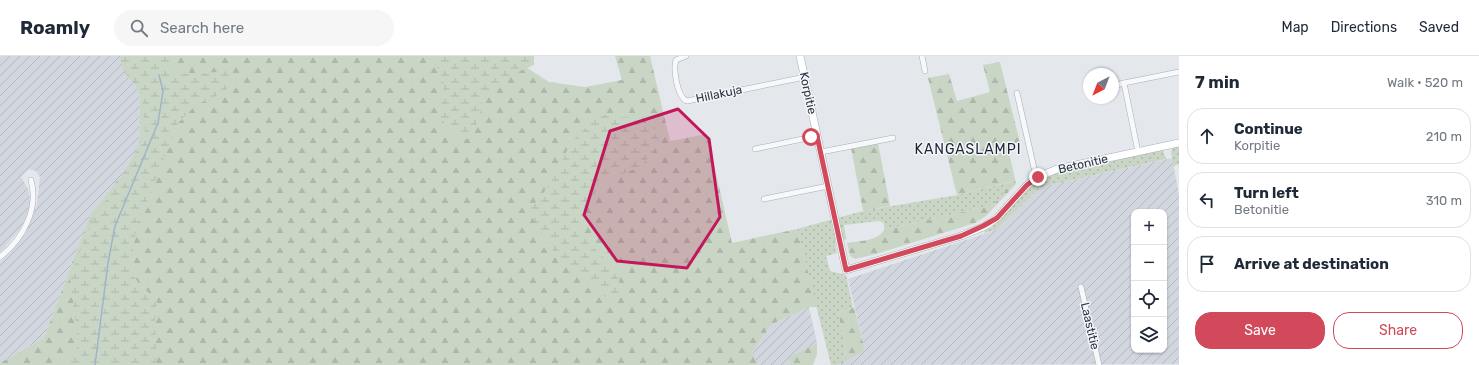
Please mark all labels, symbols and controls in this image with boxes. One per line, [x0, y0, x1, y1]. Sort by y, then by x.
search box [114, 10, 394, 46]
text: Roamly [20, 16, 90, 39]
icon: search [128, 17, 150, 39]
text: Search here [160, 19, 244, 37]
text: Map [1282, 19, 1309, 36]
text: Directions [1331, 19, 1397, 36]
text: Saved [1419, 19, 1459, 36]
north arrow [1083, 68, 1119, 104]
street label: Korpitie [797, 71, 819, 116]
text: 7 min [1195, 72, 1240, 92]
text: Walk · 520 m [1387, 75, 1463, 90]
street label: Hillakuja [695, 82, 743, 106]
text: Continue [1234, 120, 1303, 138]
icon: ahead [1196, 125, 1218, 147]
route start [802, 128, 820, 146]
text: 210 m [1426, 129, 1462, 144]
text: Korpitie [1234, 138, 1280, 153]
district label: KANGASLAMPI [915, 141, 1022, 158]
street label: Betonitie [1057, 151, 1110, 177]
route end [1029, 168, 1047, 186]
text: Turn left [1234, 184, 1299, 202]
icon: left [1196, 189, 1218, 211]
text: 310 m [1426, 193, 1462, 208]
text: Betonitie [1234, 202, 1289, 217]
map controls [1131, 209, 1167, 353]
button: + [1131, 209, 1167, 245]
button: − [1131, 245, 1167, 281]
icon: arrive [1196, 253, 1218, 275]
text: Arrive at destination [1234, 255, 1389, 273]
button: locate [1131, 281, 1167, 317]
street label: Laastitie [1078, 301, 1102, 351]
button: Save [1195, 312, 1325, 349]
button: Share [1333, 312, 1463, 349]
button: layers [1131, 317, 1167, 353]

